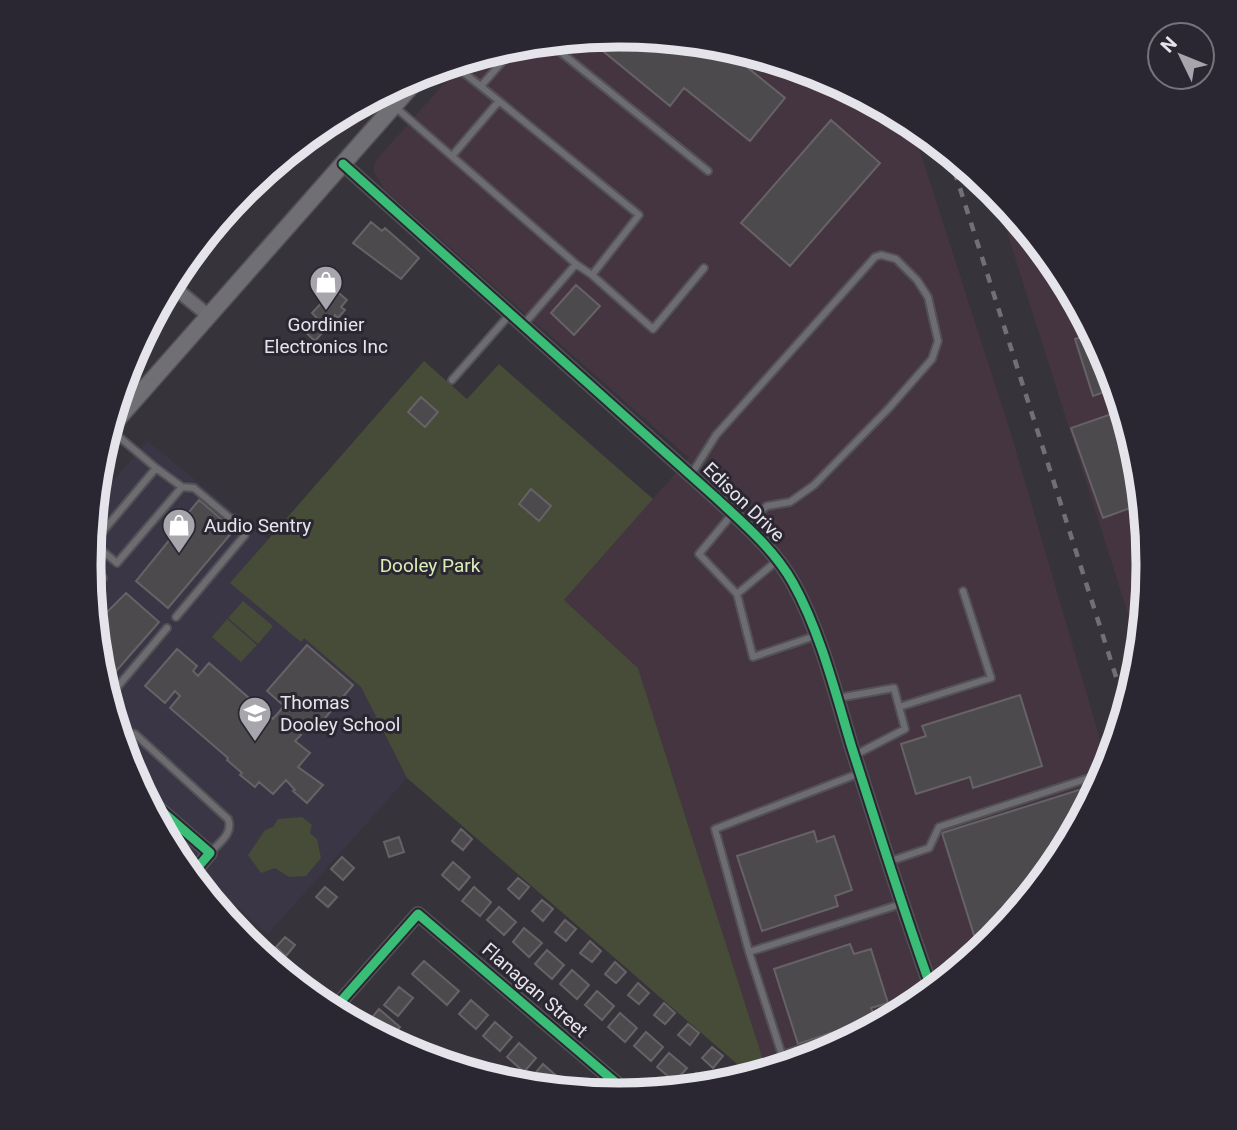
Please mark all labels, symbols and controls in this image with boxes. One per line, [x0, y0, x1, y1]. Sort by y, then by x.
north arrow [1146, 21, 1216, 91]
text: N [1156, 32, 1182, 57]
shop icon: Gordinier Electronics Inc [307, 263, 345, 312]
place label: Gordinier Electronics Inc [264, 313, 388, 358]
street label: Edison Drive [698, 457, 790, 547]
shop icon: Audio Sentry [160, 506, 198, 555]
place label: Audio Sentry [204, 514, 311, 537]
park label: Dooley Park [380, 554, 481, 577]
place label: Thomas Dooley School [280, 691, 400, 736]
school or university icon: Thomas Dooley School [236, 694, 274, 743]
street label: Flanagan Street [477, 938, 593, 1042]

